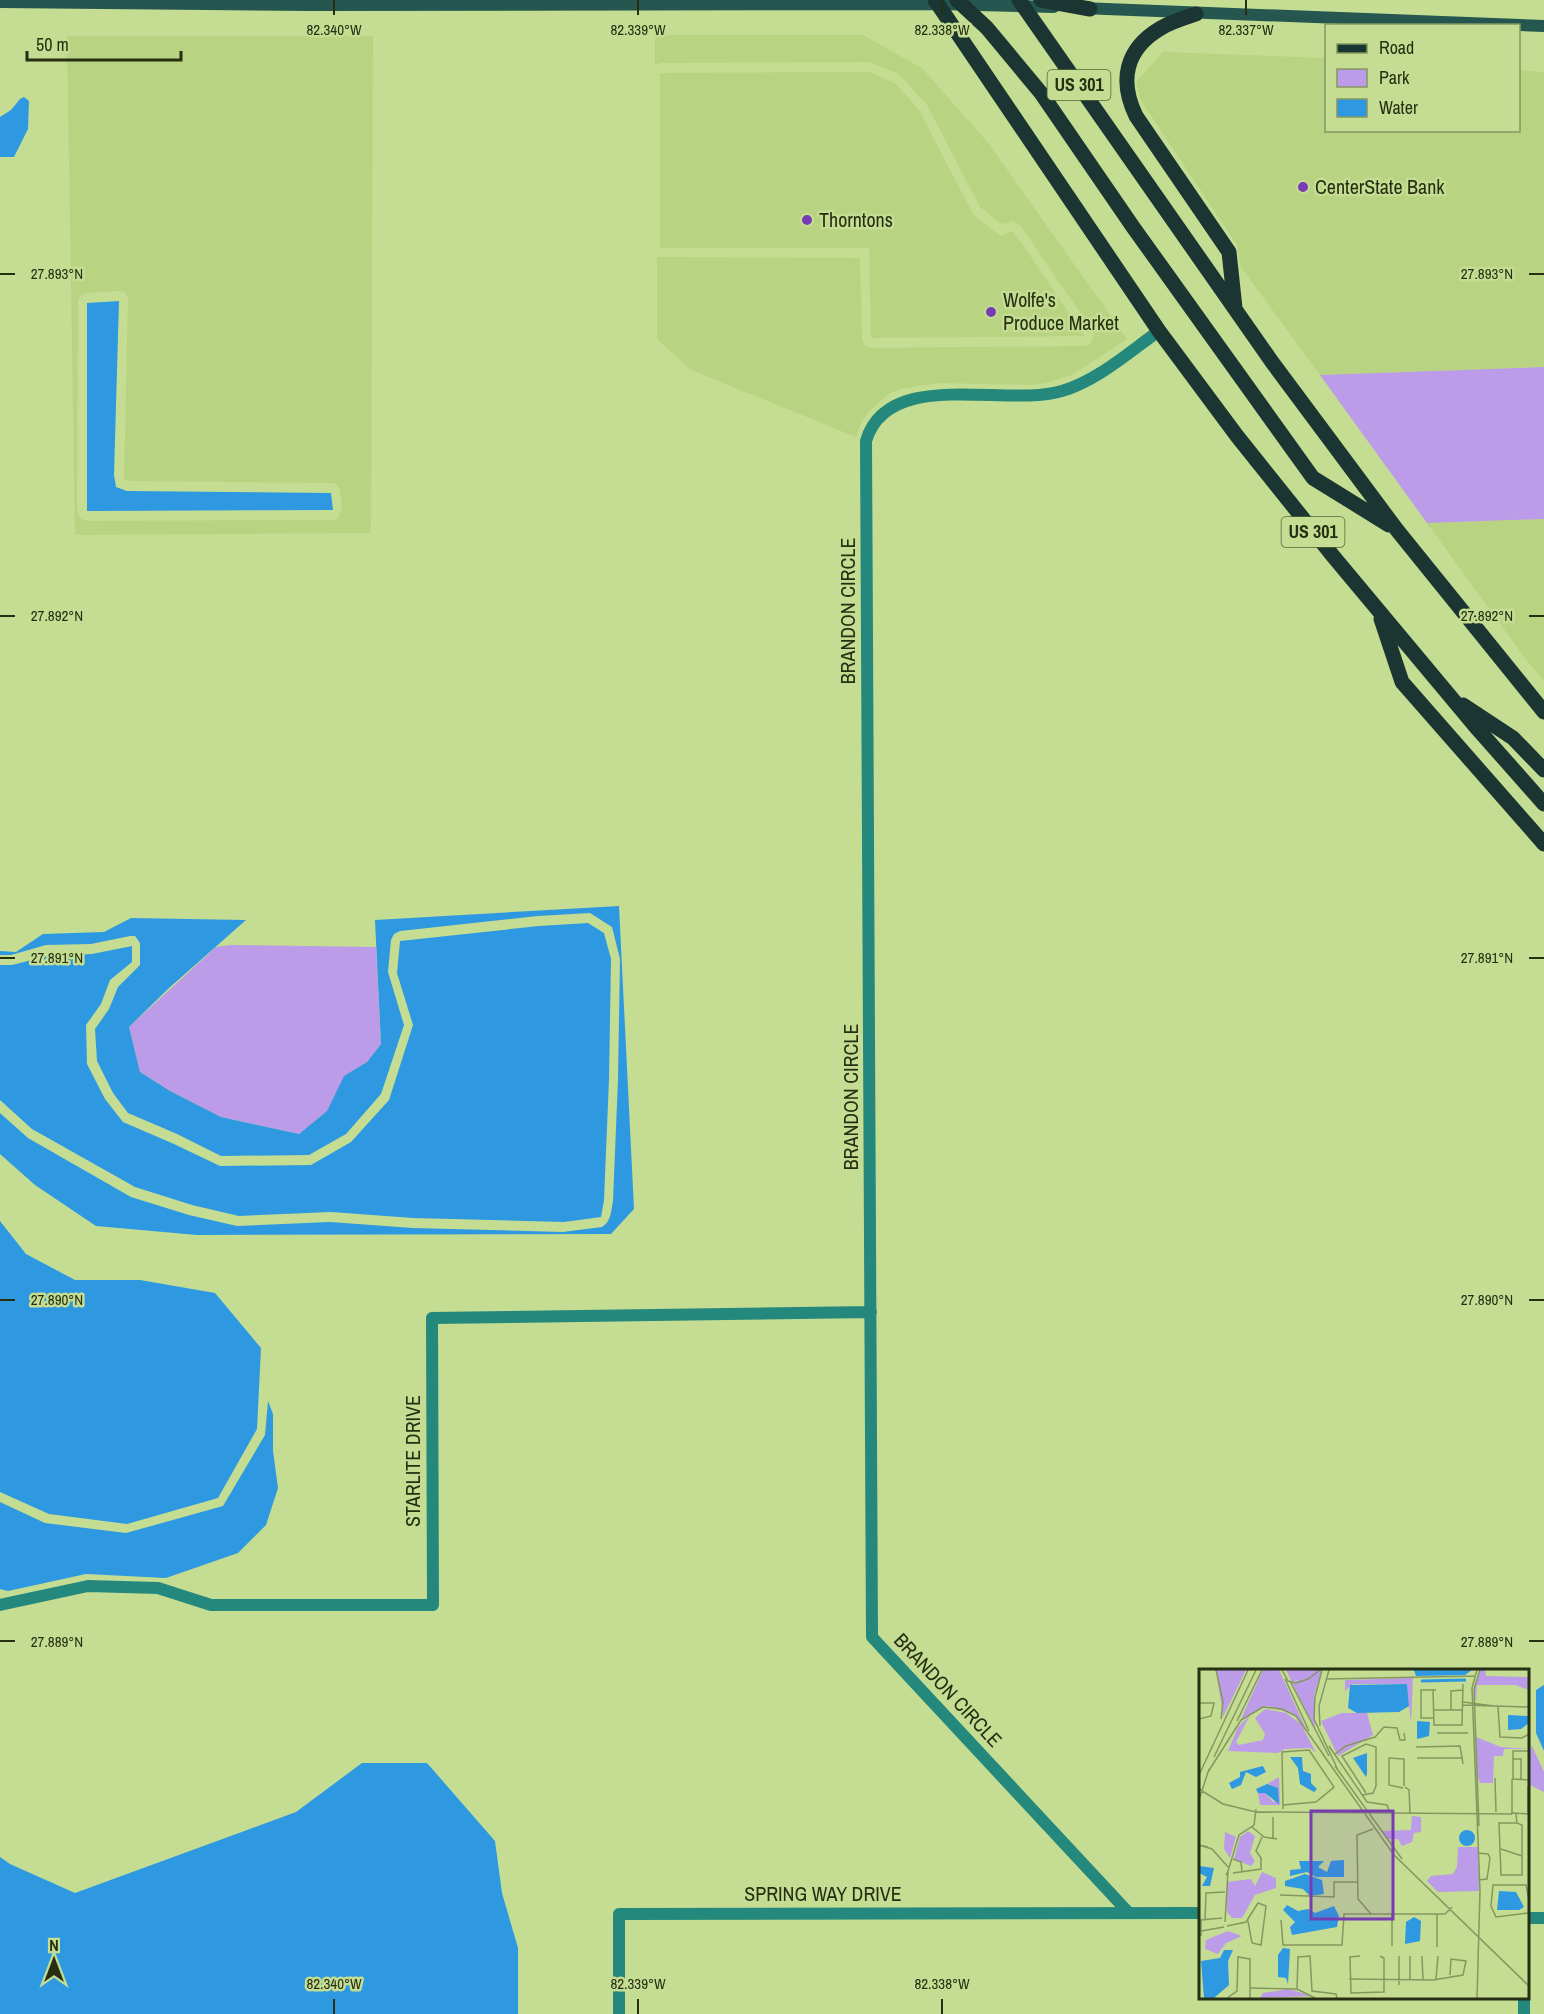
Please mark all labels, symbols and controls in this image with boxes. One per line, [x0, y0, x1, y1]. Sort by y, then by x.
text: 82.340°W [306, 19, 362, 40]
text: 82.339°W [610, 19, 666, 40]
text: 82.338°W [914, 19, 970, 40]
text: 82.337°W [1218, 19, 1274, 40]
scale bar [27, 24, 182, 62]
legend [1325, 24, 1520, 132]
text: 50 m [36, 32, 69, 57]
text: Road [1379, 35, 1414, 60]
text: Park [1379, 65, 1410, 90]
road number: US 301 [1048, 70, 1110, 100]
text: Water [1379, 95, 1418, 120]
place label: CenterState Bank [1315, 173, 1445, 200]
marker: CenterState Bank [1296, 180, 1310, 194]
place label: Thorntons [819, 206, 893, 233]
marker: Thorntons [800, 213, 814, 227]
text: 27.893°N [31, 263, 83, 284]
text: 27.893°N [1461, 263, 1513, 284]
place label: Wolfe's Produce Market [1003, 286, 1119, 336]
marker: Wolfe's Produce Market [984, 305, 998, 319]
road number: US 301 [1282, 517, 1344, 547]
street label: BRANDON CIRCLE [834, 538, 861, 684]
text: 27.892°N [31, 605, 83, 626]
text: 27.892°N [1461, 605, 1513, 626]
text: 27.891°N [31, 947, 83, 968]
text: 27.891°N [1461, 947, 1513, 968]
street label: BRANDON CIRCLE [837, 1024, 864, 1170]
text: 27.890°N [31, 1289, 83, 1310]
text: 27.890°N [1461, 1289, 1513, 1310]
street label: STARLITE DRIVE [399, 1395, 426, 1527]
street label: BRANDON CIRCLE [888, 1627, 1008, 1753]
text: 27.889°N [31, 1631, 83, 1652]
text: 27.889°N [1461, 1631, 1513, 1652]
inset map [1199, 1669, 1529, 1999]
street label: SPRING WAY DRIVE [744, 1880, 902, 1907]
north arrow [24, 1930, 84, 1990]
text: N [49, 1934, 59, 1956]
text: 82.340°W [306, 1973, 362, 1994]
text: 82.339°W [610, 1973, 666, 1994]
text: 82.338°W [914, 1973, 970, 1994]

